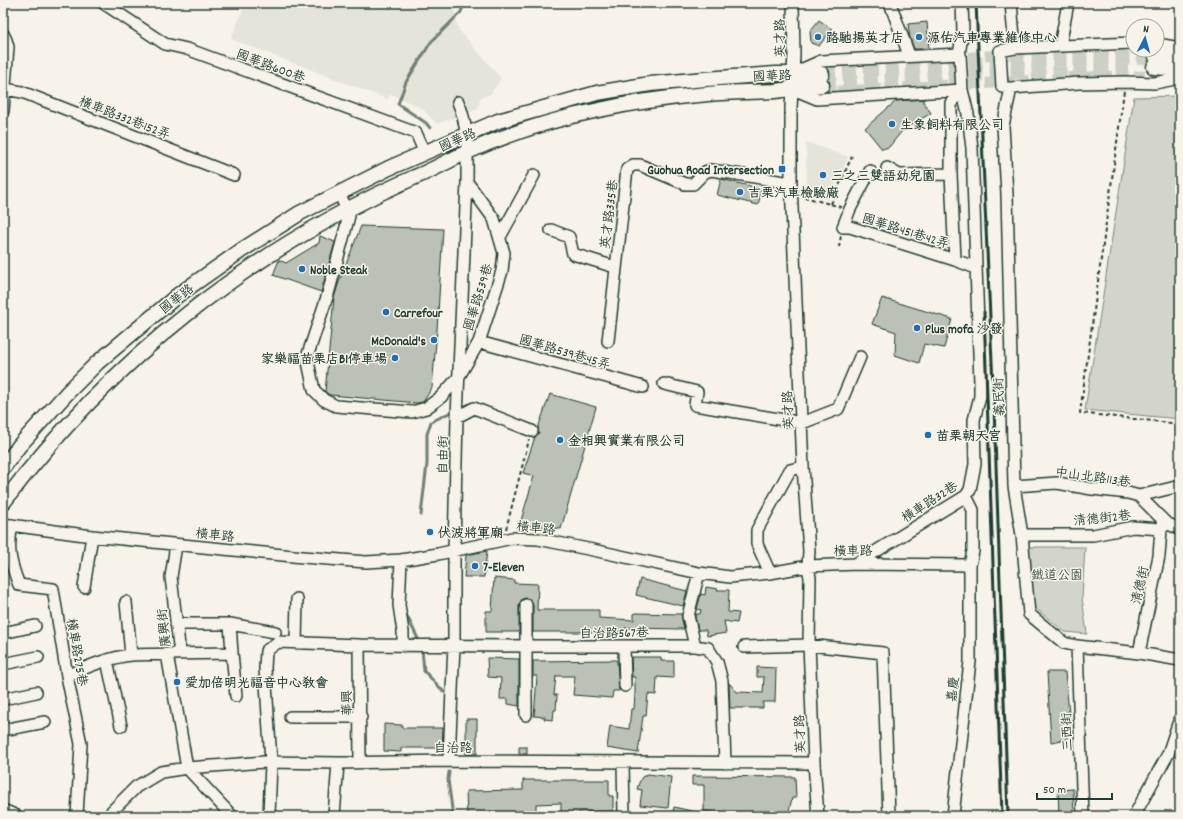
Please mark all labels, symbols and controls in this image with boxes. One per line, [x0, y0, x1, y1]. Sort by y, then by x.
street label: 英才路 [772, 18, 791, 58]
north arrow [1125, 18, 1165, 58]
text: N [1142, 22, 1150, 38]
place label: 路馳揚英才店 [826, 30, 904, 49]
place label: 源佑汽車專業維修中心 [927, 30, 1057, 49]
marker: 路馳揚英才店 [813, 32, 823, 42]
marker: 源佑汽車專業維修中心 [914, 32, 924, 42]
street label: 國華路600巷 [233, 46, 307, 89]
street label: 國華路 [752, 67, 792, 88]
street label: 橫車路332巷152弄 [76, 93, 173, 146]
place label: 生象飼料有限公司 [900, 117, 1004, 136]
marker: 生象飼料有限公司 [887, 119, 897, 129]
street label: 國華路 [436, 125, 480, 158]
place label: Guohua Road Intersection [647, 162, 774, 181]
marker: Guohua Road Intersection [777, 164, 787, 174]
place label: 三之三雙語幼兒園 [831, 168, 935, 187]
marker: 三之三雙語幼兒園 [818, 170, 828, 180]
street label: 英才路335巷 [597, 179, 624, 250]
place label: 吉栗汽車檢驗廠 [748, 185, 839, 204]
marker: 吉栗汽車檢驗廠 [735, 187, 745, 197]
street label: 國華路451巷42弄 [859, 210, 951, 255]
place label: Noble Steak [310, 262, 368, 281]
street label: 國華路539巷 [460, 262, 499, 334]
marker: Noble Steak [297, 264, 307, 274]
street label: 國華路 [156, 280, 199, 319]
place label: Carrefour [394, 305, 444, 324]
marker: Carrefour [381, 307, 391, 317]
place label: Plus mofa 沙發 [925, 321, 1002, 340]
marker: Plus mofa 沙發 [912, 323, 922, 333]
street label: 國華路539巷45弄 [516, 331, 612, 376]
place label: McDonald's [371, 333, 427, 352]
marker: McDonald's [429, 335, 439, 345]
place label: 家樂福苗栗店B1停車場 [261, 351, 387, 370]
marker: 家樂福苗栗店B1停車場 [390, 353, 400, 363]
street label: 義民街 [990, 377, 1011, 417]
street label: 英才路 [779, 390, 800, 430]
place label: 苗栗朝天宮 [936, 428, 1001, 447]
marker: 苗栗朝天宮 [923, 430, 933, 440]
place label: 金相興實業有限公司 [568, 433, 685, 452]
street label: 自由街 [435, 435, 454, 475]
marker: 金相興實業有限公司 [555, 435, 565, 445]
street label: 中山北路113巷 [1053, 464, 1132, 493]
street label: 橫車路32巷 [899, 478, 962, 528]
street label: 清德街2巷 [1073, 507, 1132, 532]
street label: 橫車路 [515, 518, 556, 541]
street label: 橫車路 [194, 525, 235, 548]
place label: 伏波將軍廟 [438, 525, 503, 544]
marker: 伏波將軍廟 [425, 527, 435, 537]
street label: 橫車路 [833, 543, 873, 562]
place label: 7-Eleven [483, 559, 524, 578]
marker: 7-Eleven [470, 561, 480, 571]
street label: 清德街 [1128, 564, 1155, 607]
park label: 鐵道公園 [1031, 567, 1083, 586]
street label: 廣興街 [154, 607, 177, 648]
street label: 橫車路275巷 [60, 617, 91, 688]
street label: 自治路567巷 [579, 624, 649, 645]
place label: 愛加倍明光福音中心教會 [185, 675, 328, 694]
street label: 嘉慶 [944, 675, 965, 703]
marker: 愛加倍明光福音中心教會 [172, 677, 182, 687]
street label: 華興 [339, 690, 358, 716]
street label: 三西街 [1058, 712, 1079, 752]
street label: 英才路 [791, 714, 812, 754]
street label: 自治路 [433, 740, 473, 759]
scale bar [1037, 775, 1112, 801]
text: 50 m [1043, 782, 1066, 799]

